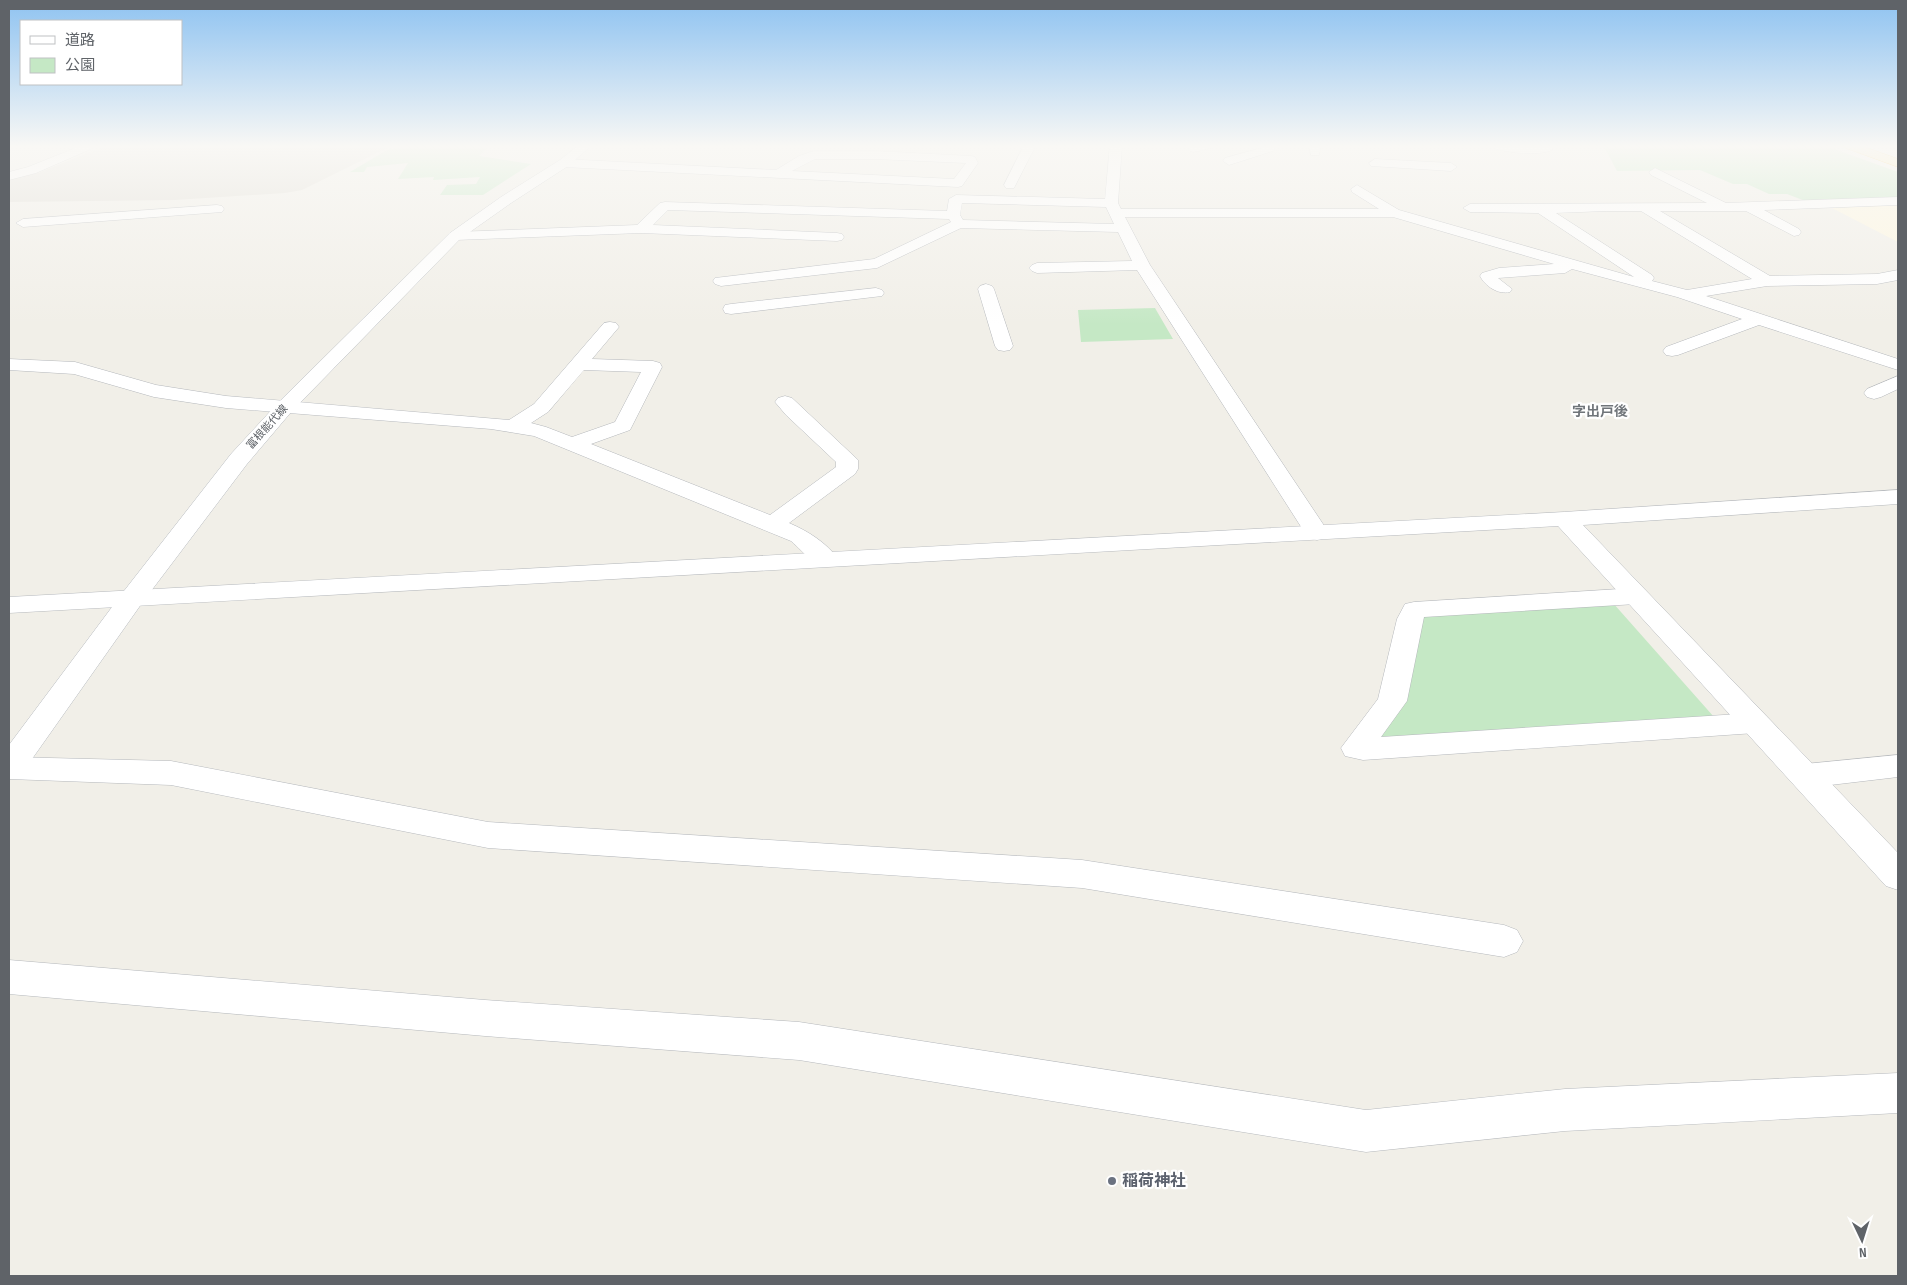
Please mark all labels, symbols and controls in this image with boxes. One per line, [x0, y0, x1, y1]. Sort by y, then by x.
legend [20, 20, 182, 85]
text: 道路 [65, 31, 95, 50]
text: 公園 [65, 56, 95, 75]
street label: 富根能代線 [244, 402, 290, 452]
district label: 字出戸後 [1572, 403, 1628, 420]
place label: 稲荷神社 [1122, 1171, 1186, 1191]
marker: 稲荷神社 [1106, 1175, 1118, 1187]
north arrow [1837, 1215, 1887, 1265]
text: N [1859, 1244, 1867, 1261]

